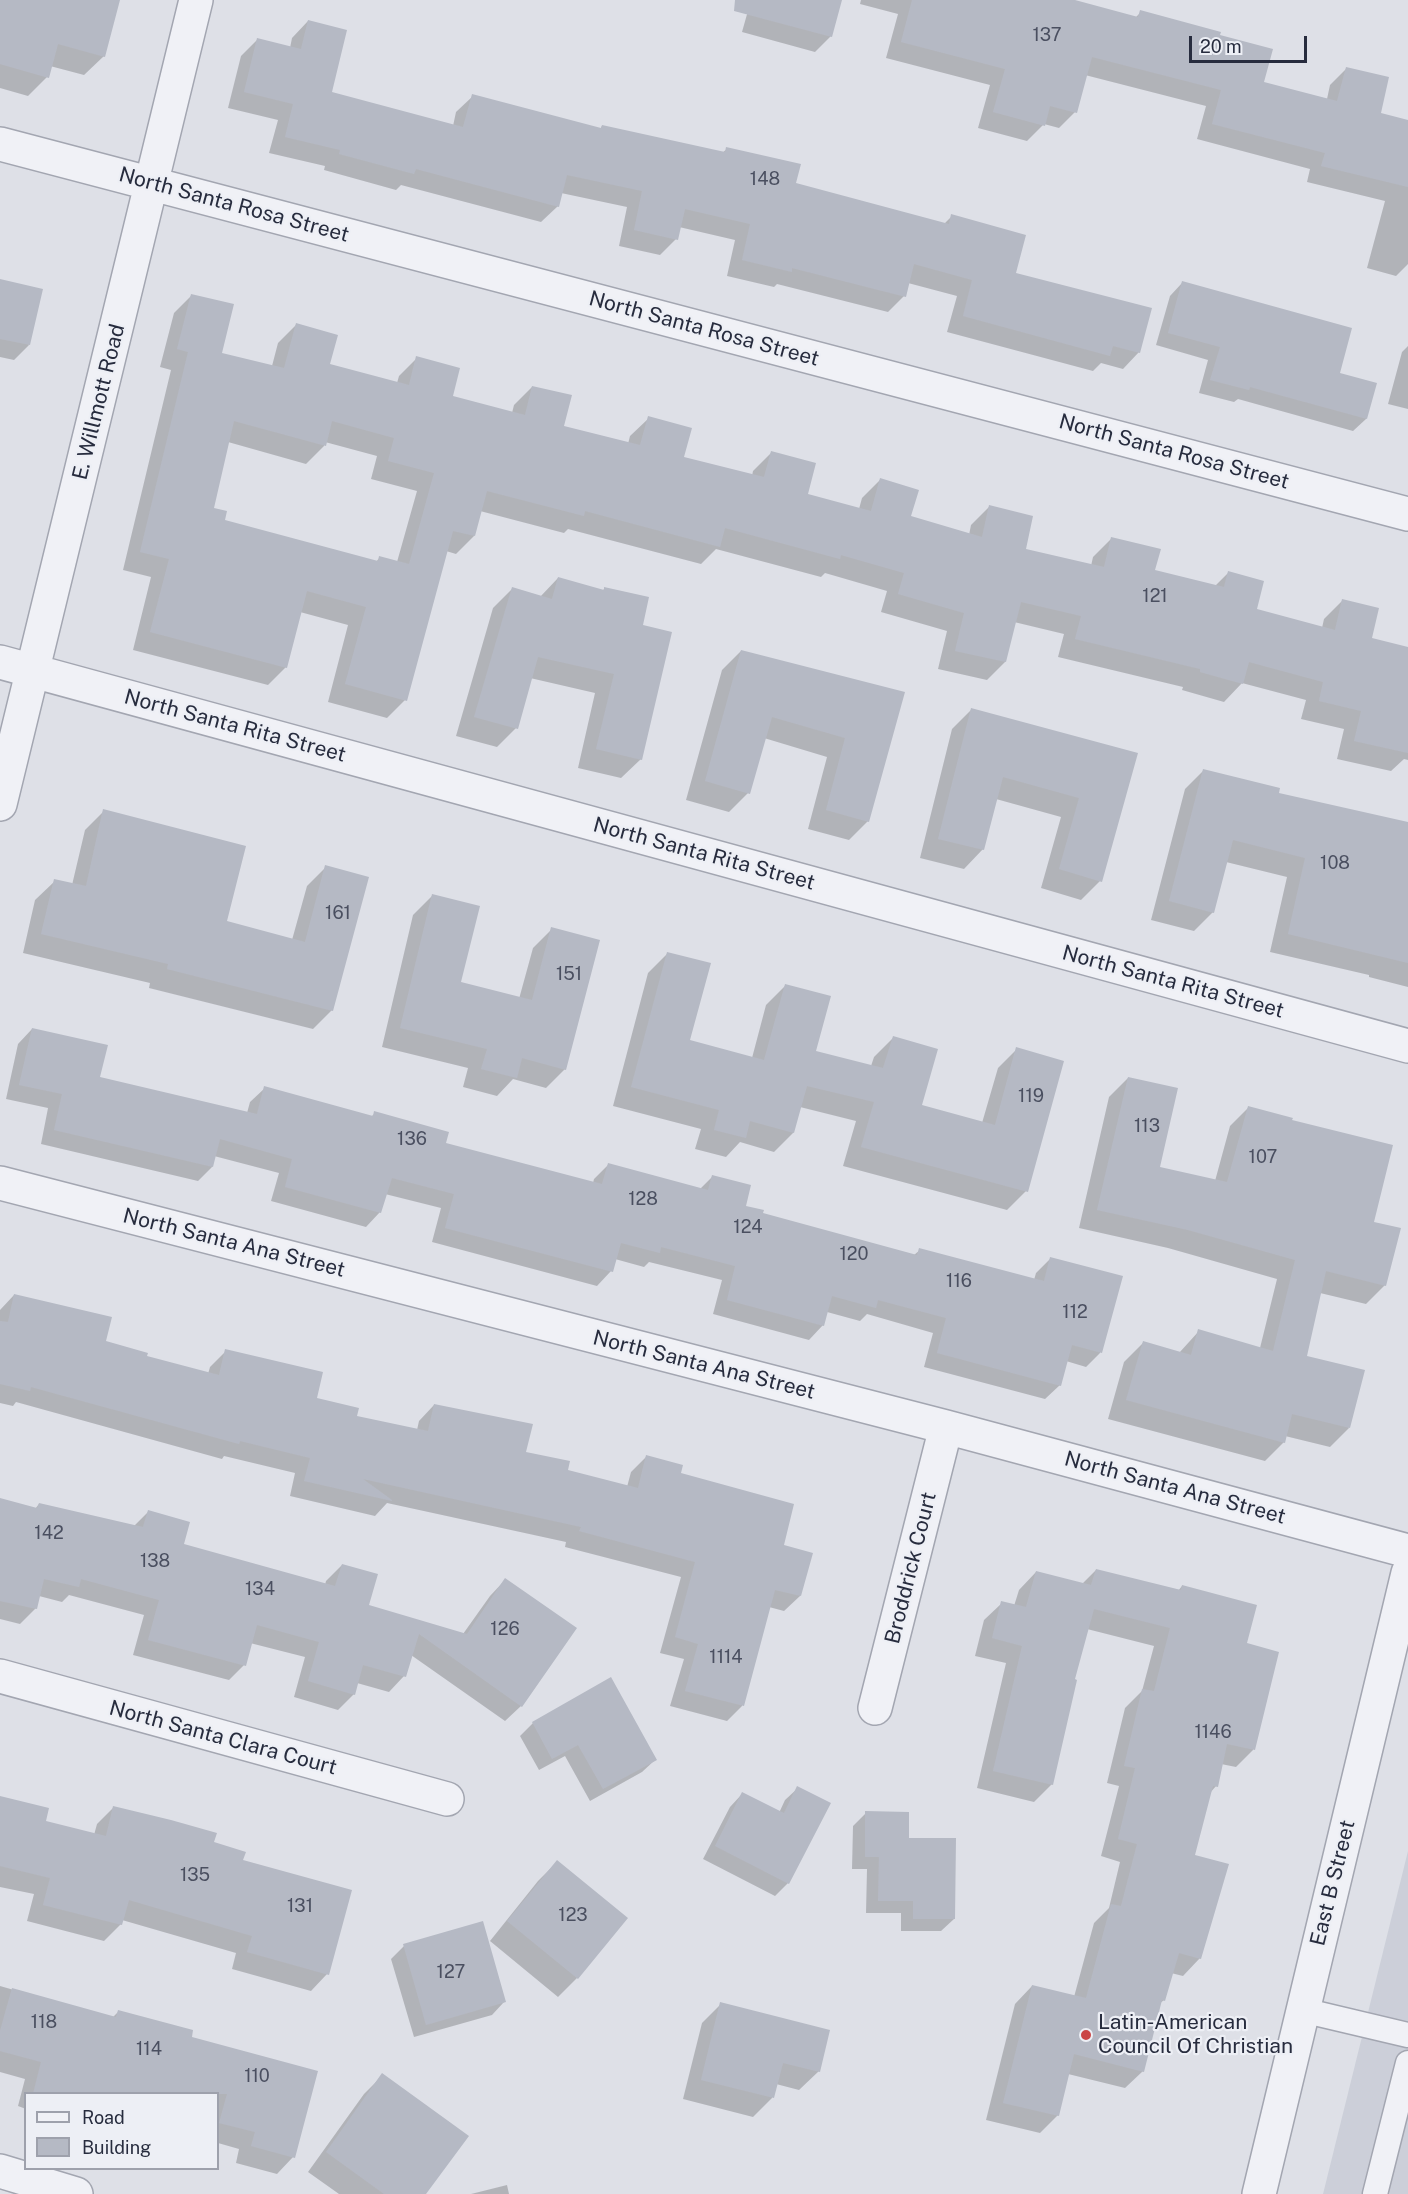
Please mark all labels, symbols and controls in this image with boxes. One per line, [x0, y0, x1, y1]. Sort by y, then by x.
house number: 137 [1032, 24, 1062, 46]
scale bar [1192, 24, 1310, 62]
text: 20 m [1200, 36, 1242, 57]
street label: North Santa Rosa Street [116, 162, 352, 248]
house number: 148 [750, 168, 780, 190]
street label: North Santa Rosa Street [586, 286, 822, 372]
street label: E. Willmott Road [67, 321, 131, 483]
street label: North Santa Rosa Street [1056, 409, 1292, 495]
house number: 121 [1142, 585, 1168, 607]
street label: North Santa Rita Street [121, 684, 349, 768]
street label: North Santa Rita Street [590, 812, 818, 896]
house number: 108 [1320, 852, 1350, 874]
house number: 161 [325, 902, 351, 924]
street label: North Santa Rita Street [1059, 940, 1287, 1024]
house number: 151 [556, 963, 582, 985]
house number: 119 [1018, 1085, 1044, 1107]
house number: 113 [1134, 1115, 1160, 1137]
house number: 136 [397, 1128, 427, 1150]
house number: 107 [1249, 1146, 1277, 1168]
house number: 128 [628, 1188, 658, 1210]
street label: North Santa Ana Street [120, 1203, 348, 1283]
house number: 124 [733, 1216, 763, 1238]
house number: 120 [839, 1243, 869, 1265]
house number: 116 [946, 1270, 972, 1292]
house number: 112 [1062, 1301, 1088, 1323]
street label: North Santa Ana Street [590, 1325, 818, 1405]
street label: North Santa Ana Street [1062, 1446, 1288, 1530]
street label: Broddrick Court [880, 1490, 942, 1646]
house number: 142 [34, 1522, 64, 1544]
house number: 138 [140, 1550, 170, 1572]
house number: 134 [245, 1578, 275, 1600]
house number: 126 [490, 1618, 520, 1640]
house number: 1114 [709, 1646, 743, 1668]
street label: North Santa Clara Court [106, 1695, 340, 1781]
house number: 1146 [1194, 1721, 1232, 1743]
street label: East B Street [1305, 1818, 1361, 1948]
house number: 135 [180, 1864, 210, 1886]
house number: 131 [287, 1895, 313, 1917]
house number: 123 [558, 1904, 588, 1926]
house number: 127 [437, 1961, 465, 1983]
place label: Latin-American Council Of Christian [1098, 2010, 1293, 2060]
house number: 118 [31, 2011, 57, 2033]
marker: Latin-American Council Of Christian [1079, 2028, 1093, 2042]
house number: 114 [136, 2038, 162, 2060]
house number: 110 [244, 2065, 270, 2087]
legend [24, 2092, 219, 2170]
text: Road [82, 2107, 125, 2128]
text: Building [82, 2137, 151, 2158]

